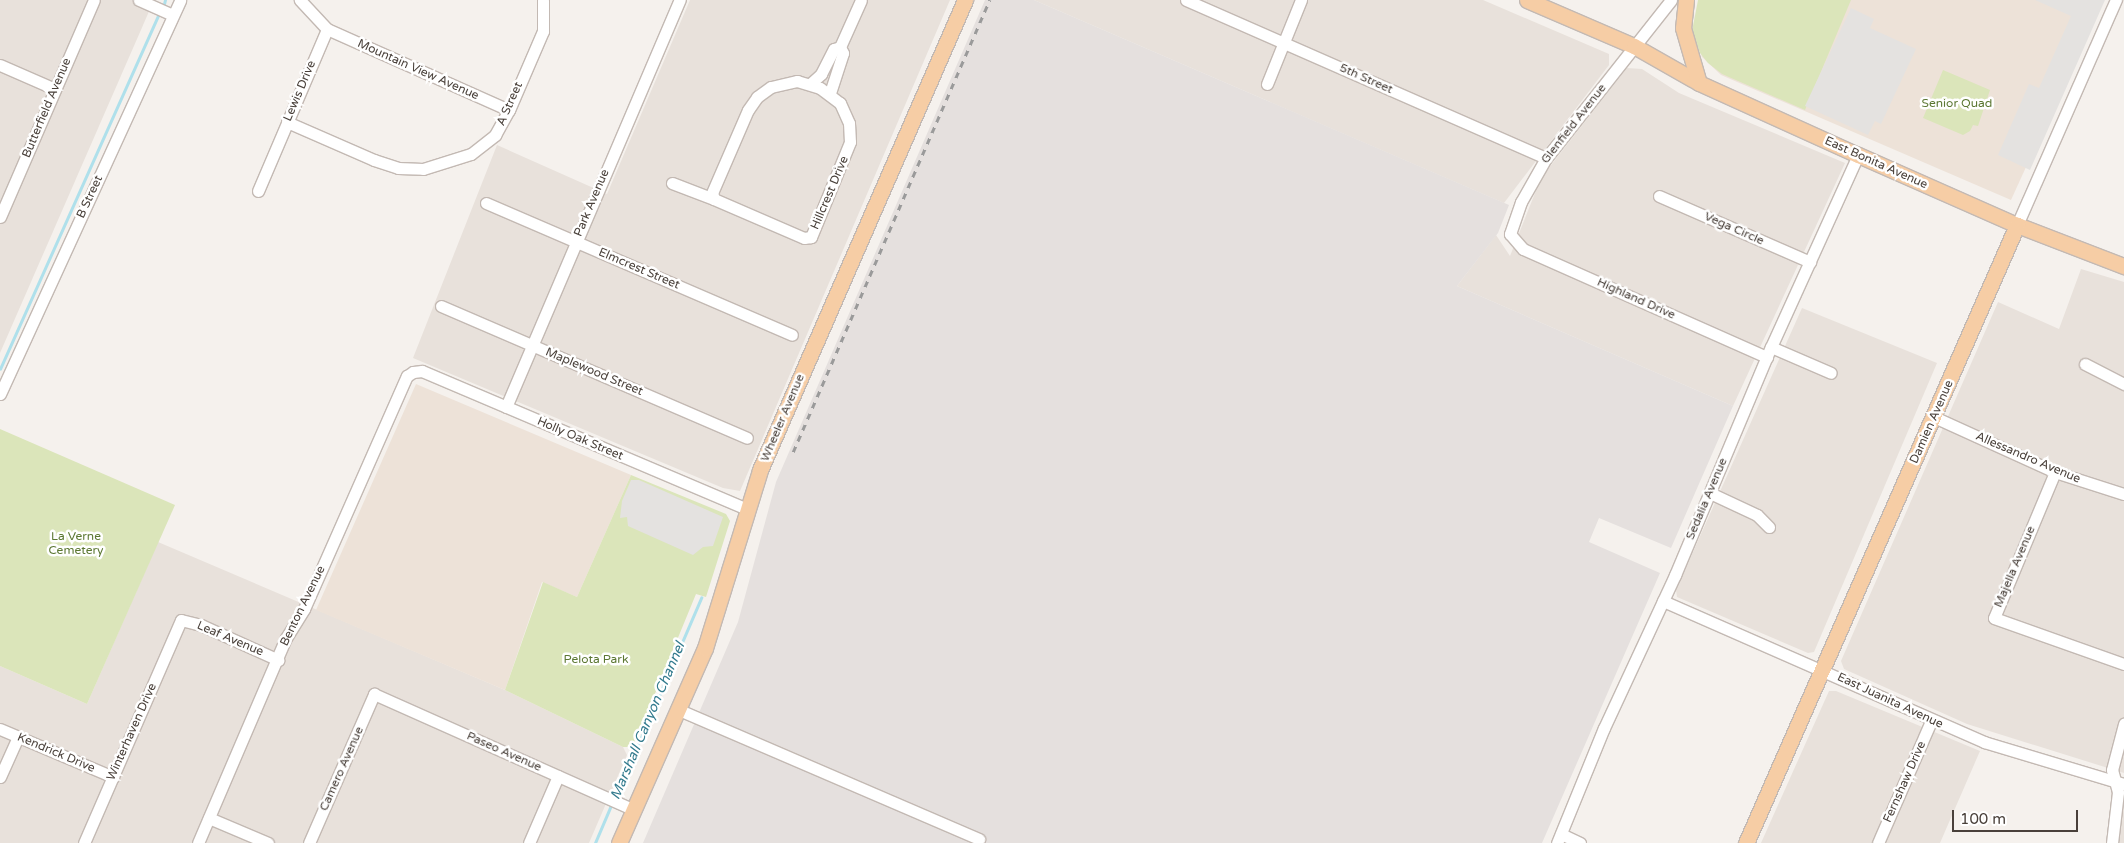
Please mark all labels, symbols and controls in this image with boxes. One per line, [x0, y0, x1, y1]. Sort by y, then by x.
street label: Mountain View Avenue [355, 37, 481, 103]
street label: Butterfield Avenue [19, 56, 75, 160]
street label: Lewis Drive [281, 58, 319, 124]
street label: 5th Street [1337, 61, 1395, 97]
street label: A Street [494, 80, 526, 128]
street label: Glenfield Avenue [1538, 81, 1610, 167]
park label: Senior Quad [1922, 97, 1992, 111]
street label: East Bonita Avenue [1822, 134, 1930, 192]
street label: Hillcrest Drive [808, 154, 852, 232]
street label: Park Avenue [571, 167, 613, 239]
street label: B Street [74, 173, 106, 221]
street label: Vega Circle [1702, 209, 1766, 249]
street label: Elmcrest Street [596, 245, 682, 293]
street label: Highland Drive [1595, 275, 1677, 323]
street label: Maplewood Street [543, 345, 645, 399]
street label: Wheeler Avenue [758, 372, 808, 464]
street label: Damien Avenue [1907, 378, 1957, 466]
street label: Holly Oak Street [535, 414, 625, 464]
street label: Allessandro Avenue [1973, 429, 2083, 487]
street label: Sedalia Avenue [1683, 456, 1731, 542]
street label: Majella Avenue [1991, 524, 2039, 610]
park label: La Verne Cemetery [48, 530, 104, 558]
street label: Benton Avenue [277, 564, 329, 648]
street label: Leaf Avenue [195, 619, 265, 659]
water label: Marshall Canyon Channel [607, 640, 689, 802]
park label: Pelota Park [563, 653, 629, 667]
street label: East Juanita Avenue [1835, 670, 1945, 732]
street label: Winterhaven Drive [104, 681, 160, 783]
street label: Camero Avenue [317, 725, 367, 813]
street label: Paseo Avenue [464, 729, 544, 775]
street label: Kendrick Drive [15, 730, 97, 776]
street label: Fernshaw Drive [1881, 739, 1929, 825]
scale bar [1954, 800, 2080, 832]
text: 100 m [1960, 810, 2006, 828]

